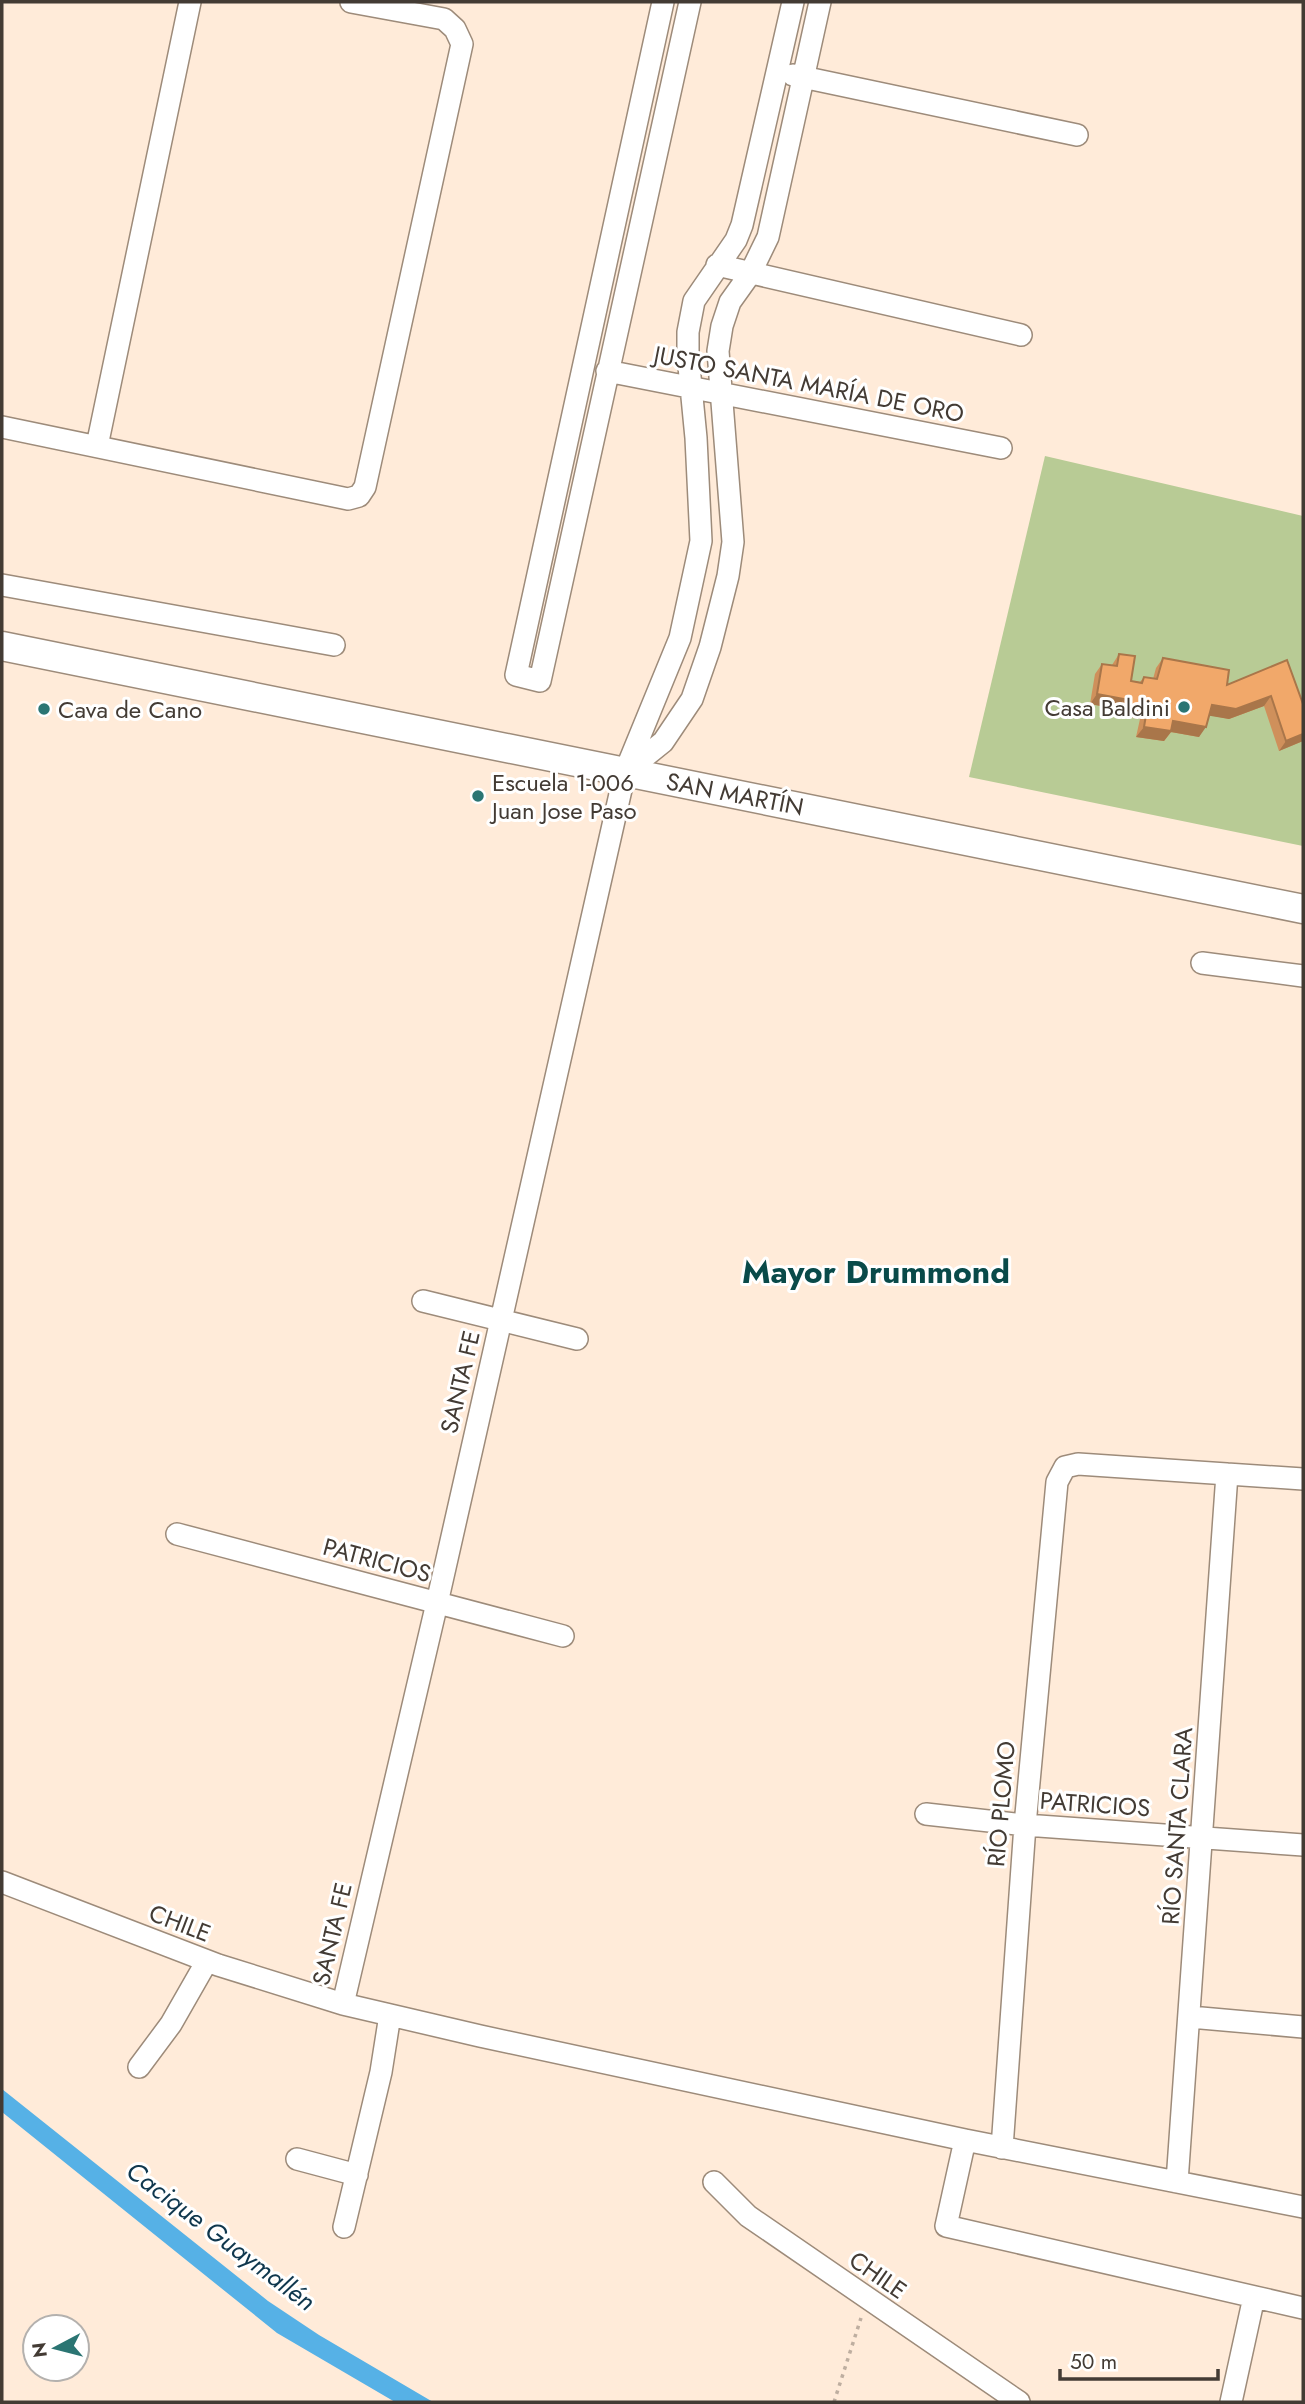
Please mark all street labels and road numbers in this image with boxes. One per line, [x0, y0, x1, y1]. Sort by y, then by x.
street label: JUSTO SANTA MARÍA DE ORO [648, 336, 967, 431]
street label: SAN MARTÍN [663, 764, 807, 824]
street label: SANTA FE [431, 1327, 489, 1437]
street label: PATRICIOS [319, 1529, 435, 1591]
street label: RÍO SANTA CLARA [1153, 1726, 1201, 1926]
street label: RÍO PLOMO [978, 1740, 1024, 1868]
street label: PATRICIOS [1039, 1783, 1151, 1825]
street label: SANTA FE [303, 1879, 361, 1989]
street label: CHILE [144, 1895, 216, 1951]
street label: CHILE [842, 2242, 914, 2308]

